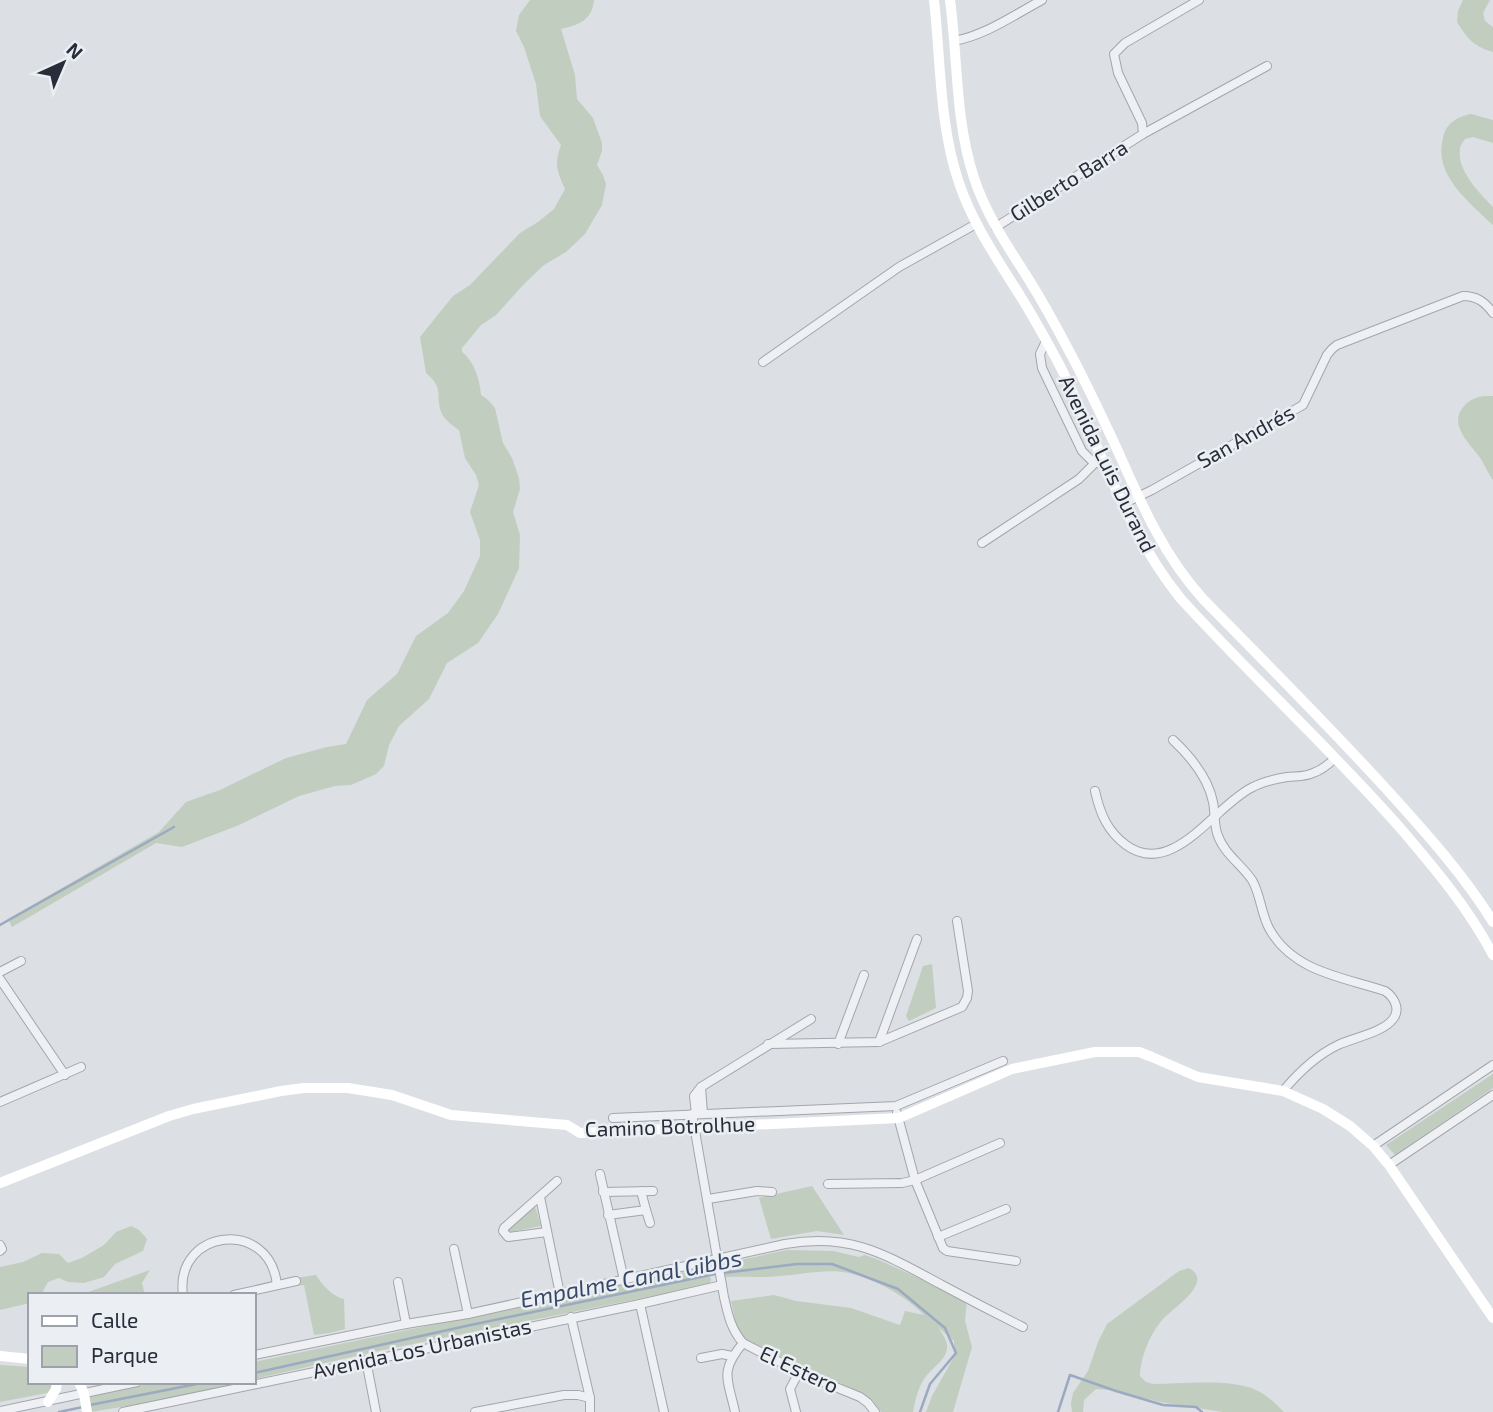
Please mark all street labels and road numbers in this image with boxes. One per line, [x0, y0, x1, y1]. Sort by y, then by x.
street label: Gilberto Barra [1005, 134, 1132, 226]
street label: Avenida Luis Durand [1055, 371, 1162, 556]
street label: San Andrés [1192, 399, 1298, 473]
street label: Camino Botrolhue [584, 1110, 756, 1141]
street label: Avenida Los Urbanistas [310, 1312, 533, 1383]
street label: El Estero [756, 1340, 843, 1398]

